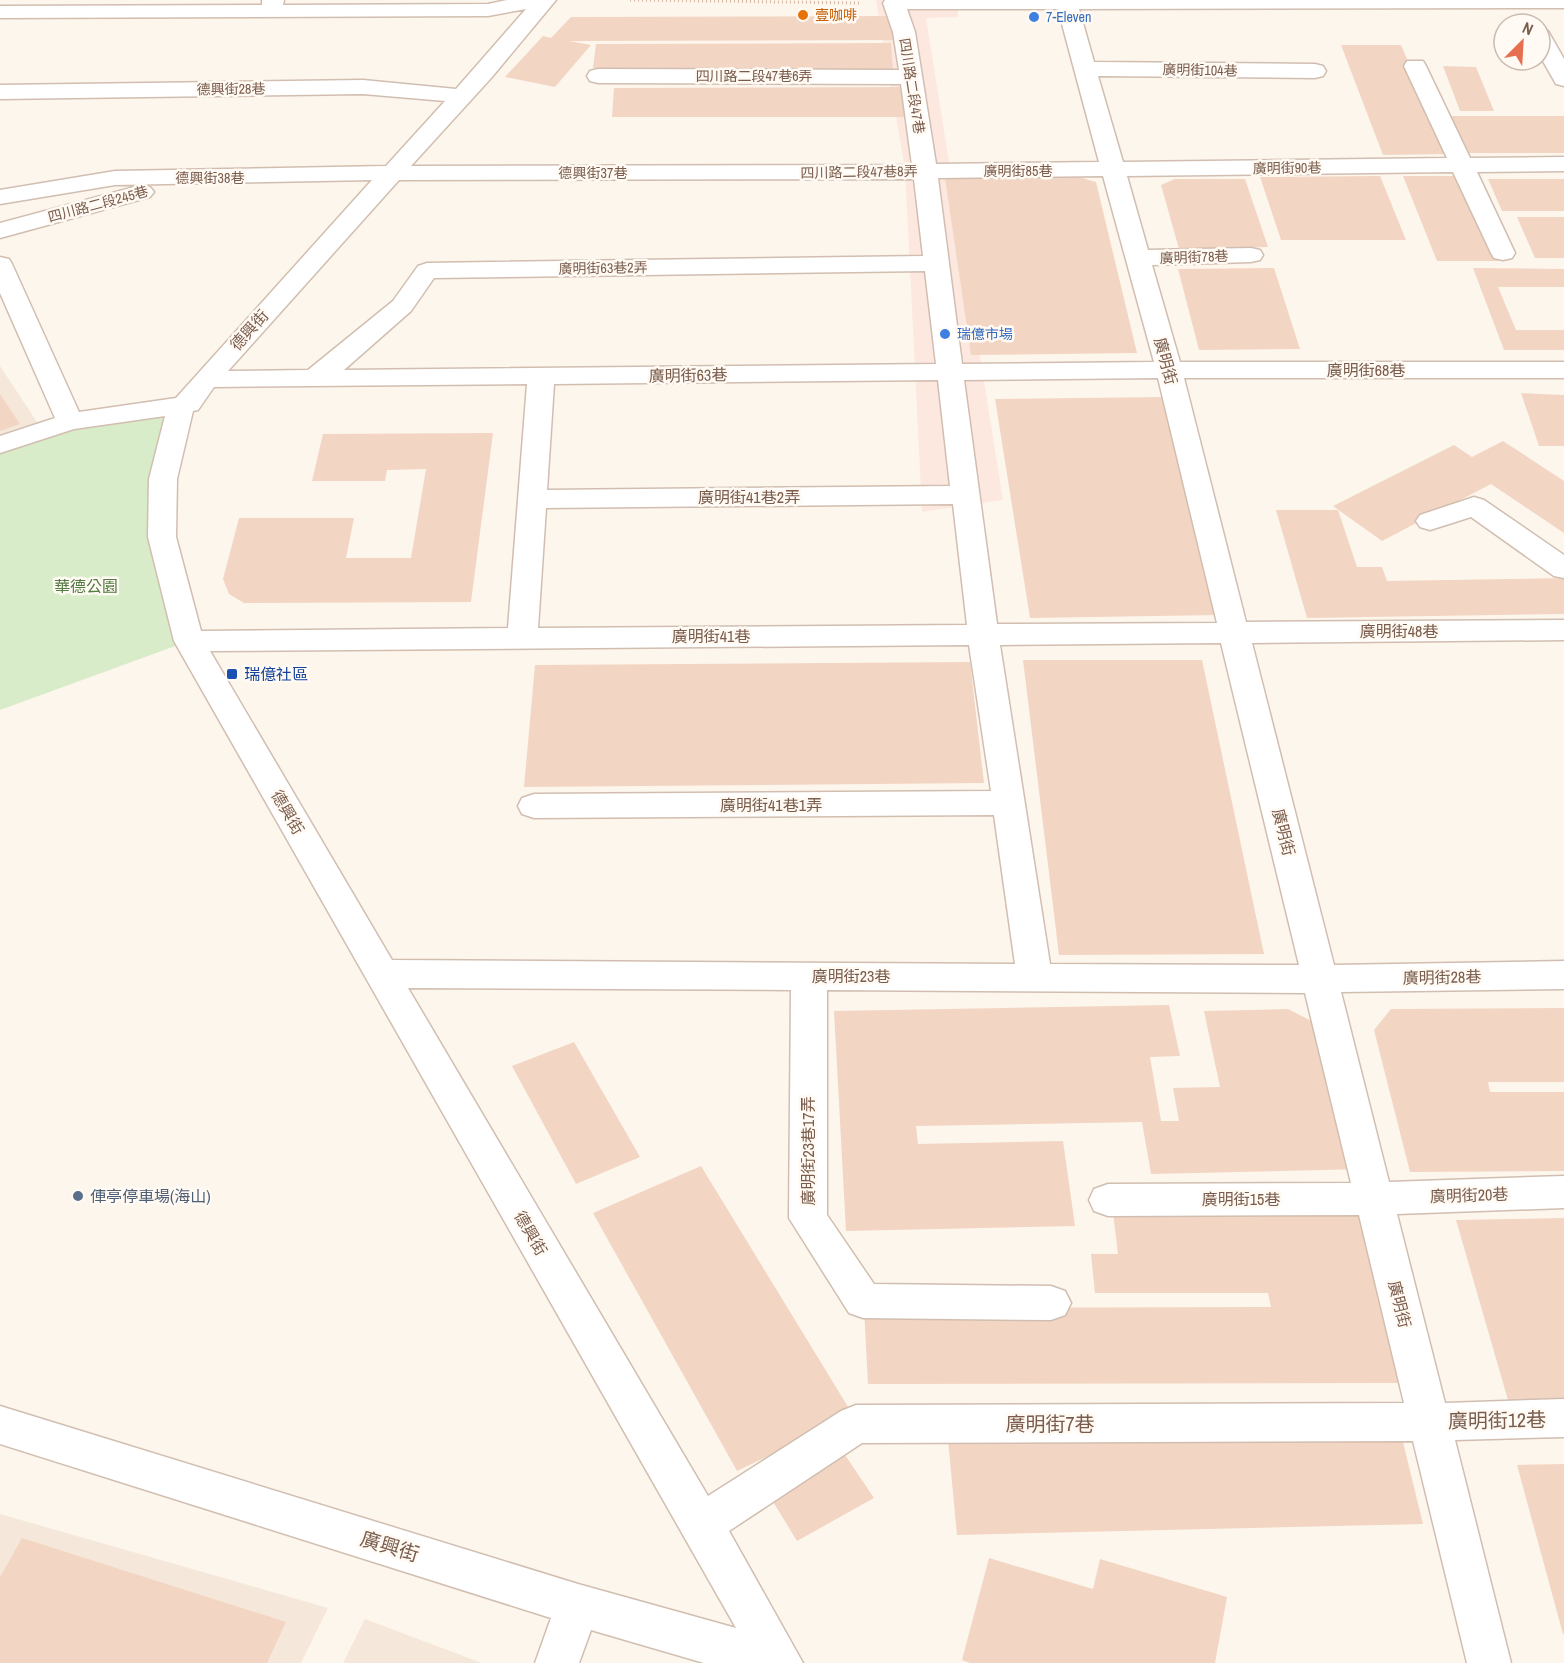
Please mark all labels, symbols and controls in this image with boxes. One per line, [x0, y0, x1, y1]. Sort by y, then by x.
place label: 壹咖啡 [815, 6, 857, 24]
marker: 壹咖啡 [796, 8, 810, 22]
place label: 7-Eleven [1046, 8, 1091, 26]
marker: 7-Eleven [1027, 10, 1041, 24]
north arrow [1492, 12, 1552, 72]
text: N [1519, 16, 1537, 40]
street label: 四川路二段47巷 [896, 37, 928, 135]
street label: 廣明街104巷 [1162, 60, 1238, 80]
street label: 四川路二段47巷6弄 [695, 67, 813, 85]
street label: 德興街28巷 [196, 79, 266, 99]
street label: 廣明街90巷 [1252, 158, 1322, 178]
street label: 四川路二段47巷8弄 [800, 162, 918, 182]
street label: 廣明街85巷 [984, 162, 1052, 180]
street label: 德興街37巷 [559, 164, 627, 182]
street label: 德興街38巷 [176, 169, 244, 187]
street label: 四川路二段245巷 [46, 182, 150, 226]
street label: 廣明街78巷 [1159, 247, 1229, 267]
street label: 廣明街63巷2弄 [558, 258, 648, 278]
street label: 德興街 [225, 305, 273, 355]
place label: 瑞億市場 [957, 325, 1013, 343]
marker: 瑞億市場 [938, 327, 952, 341]
street label: 廣明街 [1149, 335, 1183, 387]
street label: 廣明街68巷 [1327, 359, 1405, 381]
street label: 廣明街63巷 [649, 363, 727, 387]
street label: 廣明街41巷2弄 [698, 486, 800, 508]
park label: 華德公園 [54, 575, 118, 597]
street label: 廣明街48巷 [1360, 620, 1438, 642]
street label: 廣明街41巷 [672, 625, 750, 647]
place label: 瑞億社區 [244, 663, 308, 685]
marker: 瑞億社區 [225, 667, 239, 681]
street label: 德興街 [266, 786, 310, 838]
street label: 廣明街41巷1弄 [720, 794, 822, 816]
street label: 廣明街 [1268, 806, 1300, 858]
street label: 廣明街23巷 [812, 965, 890, 987]
street label: 廣明街28巷 [1403, 965, 1481, 989]
street label: 廣明街23巷17弄 [797, 1096, 819, 1206]
street label: 廣明街20巷 [1429, 1183, 1509, 1207]
place label: 俥亭停車場(海山) [90, 1185, 211, 1207]
street label: 廣明街15巷 [1202, 1188, 1280, 1210]
marker: 俥亭停車場(海山) [71, 1189, 85, 1203]
street label: 德興街 [509, 1207, 553, 1259]
street label: 廣明街 [1384, 1278, 1416, 1330]
street label: 廣明街12巷 [1448, 1406, 1546, 1434]
street label: 廣明街7巷 [1005, 1410, 1095, 1437]
street label: 廣興街 [357, 1524, 423, 1568]

